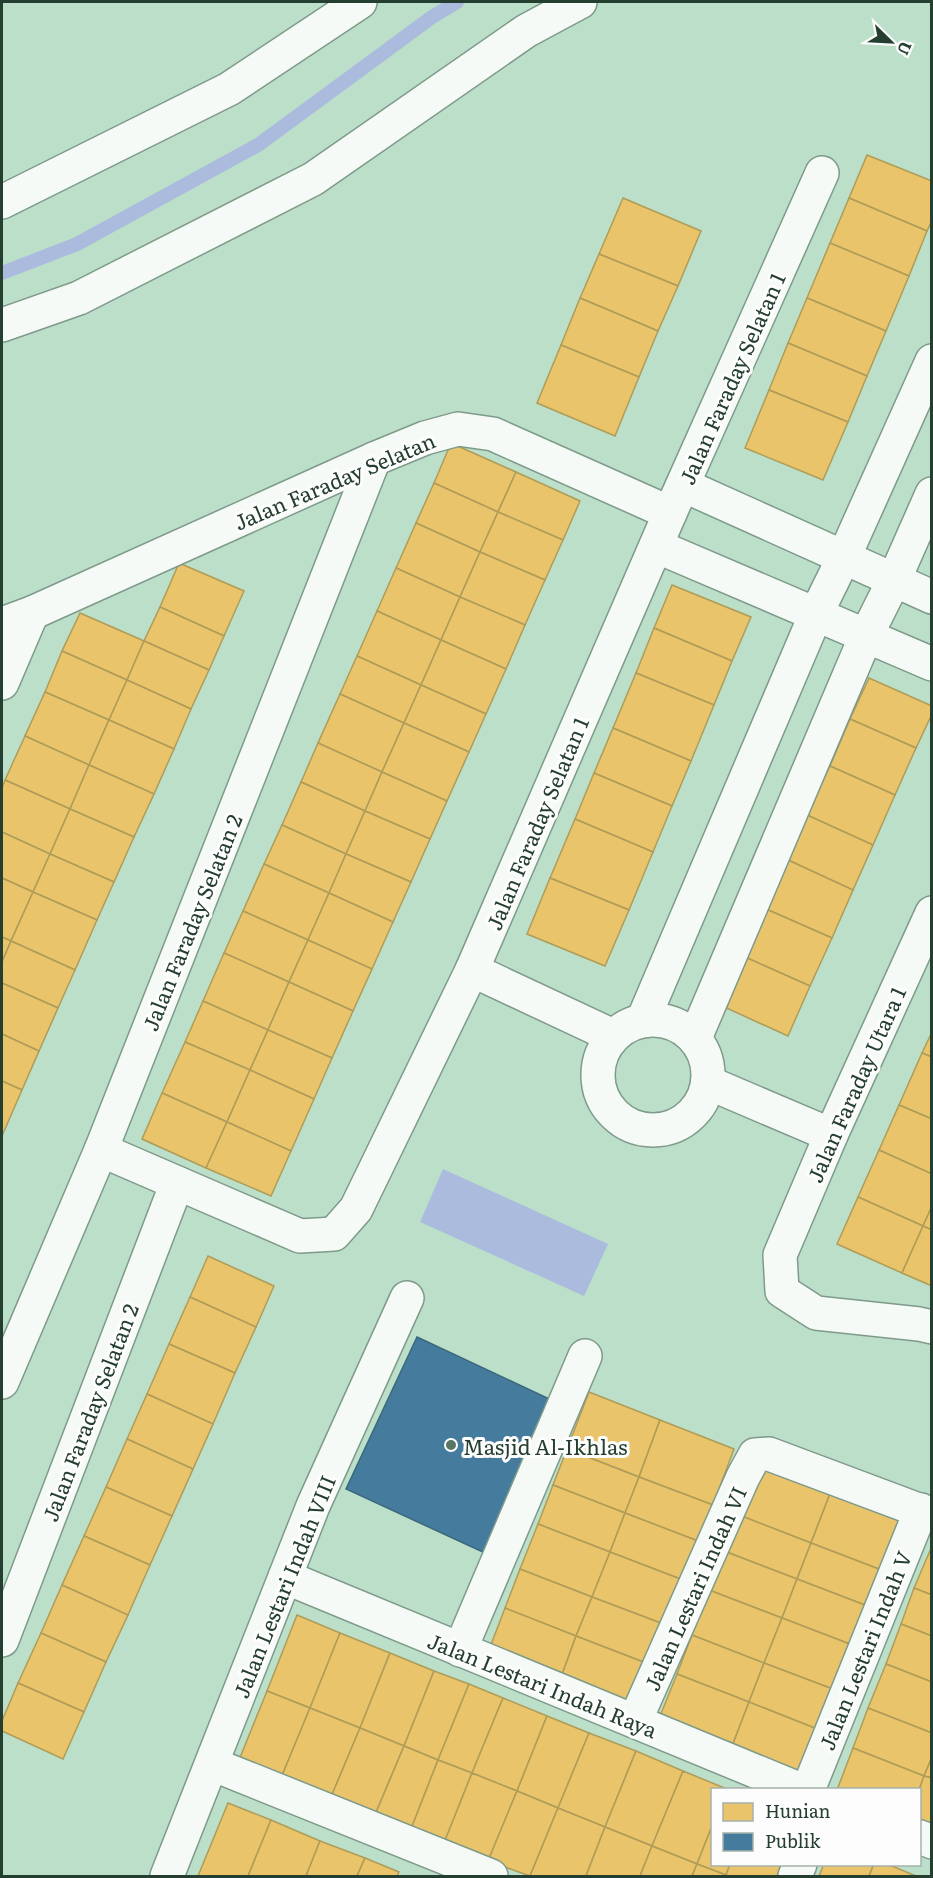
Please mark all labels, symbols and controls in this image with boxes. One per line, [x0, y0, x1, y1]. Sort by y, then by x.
north arrow [861, 12, 921, 72]
text: U [892, 38, 919, 60]
street label: Jalan Faraday Selatan 1 [670, 267, 792, 489]
street label: Jalan Faraday Selatan [228, 423, 440, 537]
street label: Jalan Faraday Selatan 1 [477, 711, 595, 934]
street label: Jalan Faraday Selatan 2 [133, 809, 249, 1035]
street label: Jalan Faraday Utara 1 [798, 981, 912, 1187]
street label: Jalan Faraday Selatan 2 [33, 1299, 145, 1525]
place label: Masjid Al-Ikhlas [463, 1430, 628, 1461]
marker: Masjid Al-Ikhlas [444, 1438, 458, 1452]
street label: Jalan Lestari Indah VIII [224, 1470, 342, 1702]
street label: Jalan Lestari Indah VI [635, 1481, 753, 1695]
street label: Jalan Lestari Indah V [810, 1545, 918, 1754]
street label: Jalan Lestari Indah Raya [424, 1624, 663, 1745]
legend [711, 1788, 921, 1866]
text: Hunian [765, 1797, 831, 1824]
text: Publik [765, 1827, 822, 1854]

